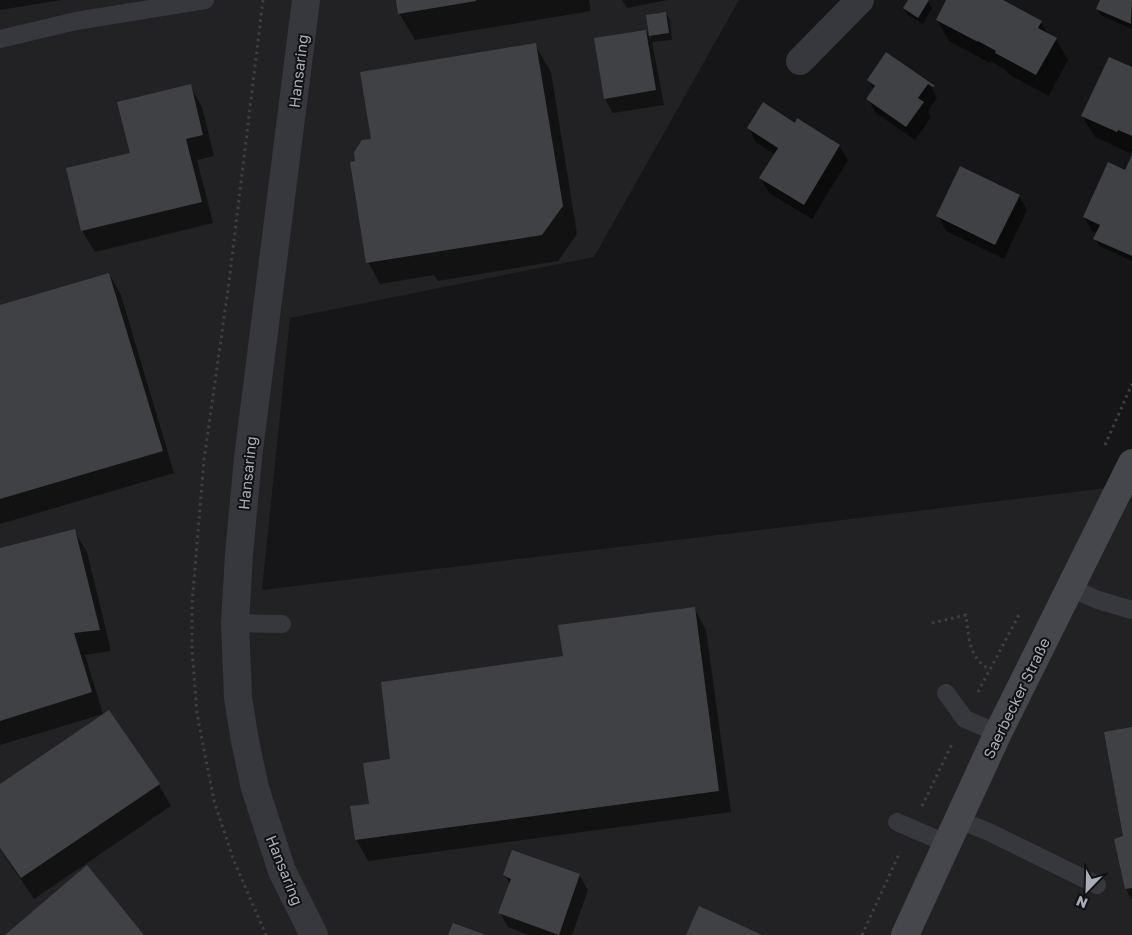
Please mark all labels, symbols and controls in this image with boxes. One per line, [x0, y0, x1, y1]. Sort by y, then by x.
street label: Hansaring [285, 33, 311, 109]
street label: Hansaring [234, 435, 260, 511]
street label: Saerbecker Straße [979, 634, 1053, 761]
street label: Hansaring [263, 832, 307, 908]
north arrow [1062, 865, 1112, 915]
text: N [1074, 893, 1090, 912]

